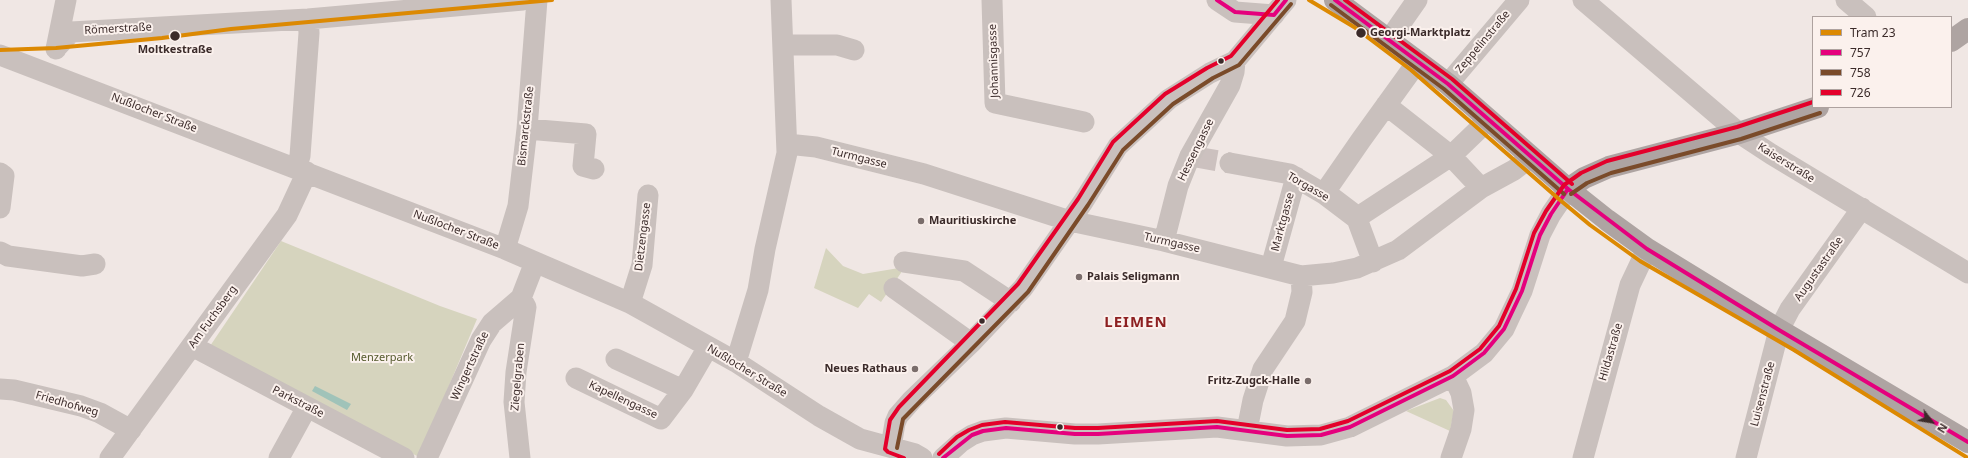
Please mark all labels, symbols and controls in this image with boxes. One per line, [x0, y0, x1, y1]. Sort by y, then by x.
street label: Zeppelinstraße [1453, 8, 1513, 76]
legend [1812, 16, 1952, 108]
street label: Römerstraße [84, 21, 152, 37]
street label: Johannisgasse [986, 24, 1002, 98]
text: Tram 23 [1850, 24, 1896, 41]
marker: Georgi-Marktplatz [1354, 26, 1368, 40]
place label: Georgi-Marktplatz [1370, 26, 1470, 40]
marker: Moltkestraße [168, 29, 182, 43]
place label: Moltkestraße [138, 43, 212, 57]
text: 757 [1850, 44, 1871, 61]
unlabelled marker [1216, 56, 1226, 66]
text: 758 [1850, 64, 1871, 81]
text: 726 [1850, 84, 1871, 101]
street label: Bismarckstraße [515, 85, 537, 167]
street label: Nußlocher Straße [109, 91, 199, 135]
street label: Hessengasse [1175, 117, 1217, 183]
street label: Kaiserstraße [1755, 140, 1817, 186]
street label: Turmgasse [830, 145, 888, 171]
street label: Torgasse [1285, 170, 1331, 204]
street label: Marktgasse [1269, 191, 1297, 253]
street label: Dietzengasse [632, 202, 654, 272]
street label: Nußlocher Straße [411, 208, 501, 252]
place label: Mauritiuskirche [929, 214, 1016, 228]
marker: Mauritiuskirche [916, 216, 926, 226]
street label: Turmgasse [1143, 230, 1201, 256]
street label: Augustastraße [1792, 234, 1846, 304]
place label: Palais Seligmann [1087, 270, 1180, 284]
marker: Palais Seligmann [1074, 272, 1084, 282]
street label: Am Fuchsberg [186, 283, 240, 351]
district label: LEIMEN [1104, 314, 1168, 332]
unlabelled marker [977, 316, 987, 326]
street label: Hildastraße [1596, 322, 1626, 382]
street label: Wingertstraße [448, 330, 492, 402]
street label: Ziegelgraben [508, 342, 528, 412]
street label: Nußlocher Straße [705, 342, 789, 400]
park label: Menzerpark [351, 351, 413, 365]
street label: Luisenstraße [1748, 360, 1778, 428]
place label: Neues Rathaus [824, 362, 907, 376]
marker: Neues Rathaus [910, 364, 920, 374]
place label: Fritz-Zugck-Halle [1207, 374, 1300, 388]
marker: Fritz-Zugck-Halle [1303, 376, 1313, 386]
street label: Kapellengasse [587, 378, 659, 422]
street label: Parkstraße [270, 383, 326, 421]
street label: Friedhofweg [34, 389, 100, 419]
north arrow [1912, 402, 1952, 442]
text: N [1934, 421, 1951, 436]
unlabelled marker [1055, 422, 1065, 432]

